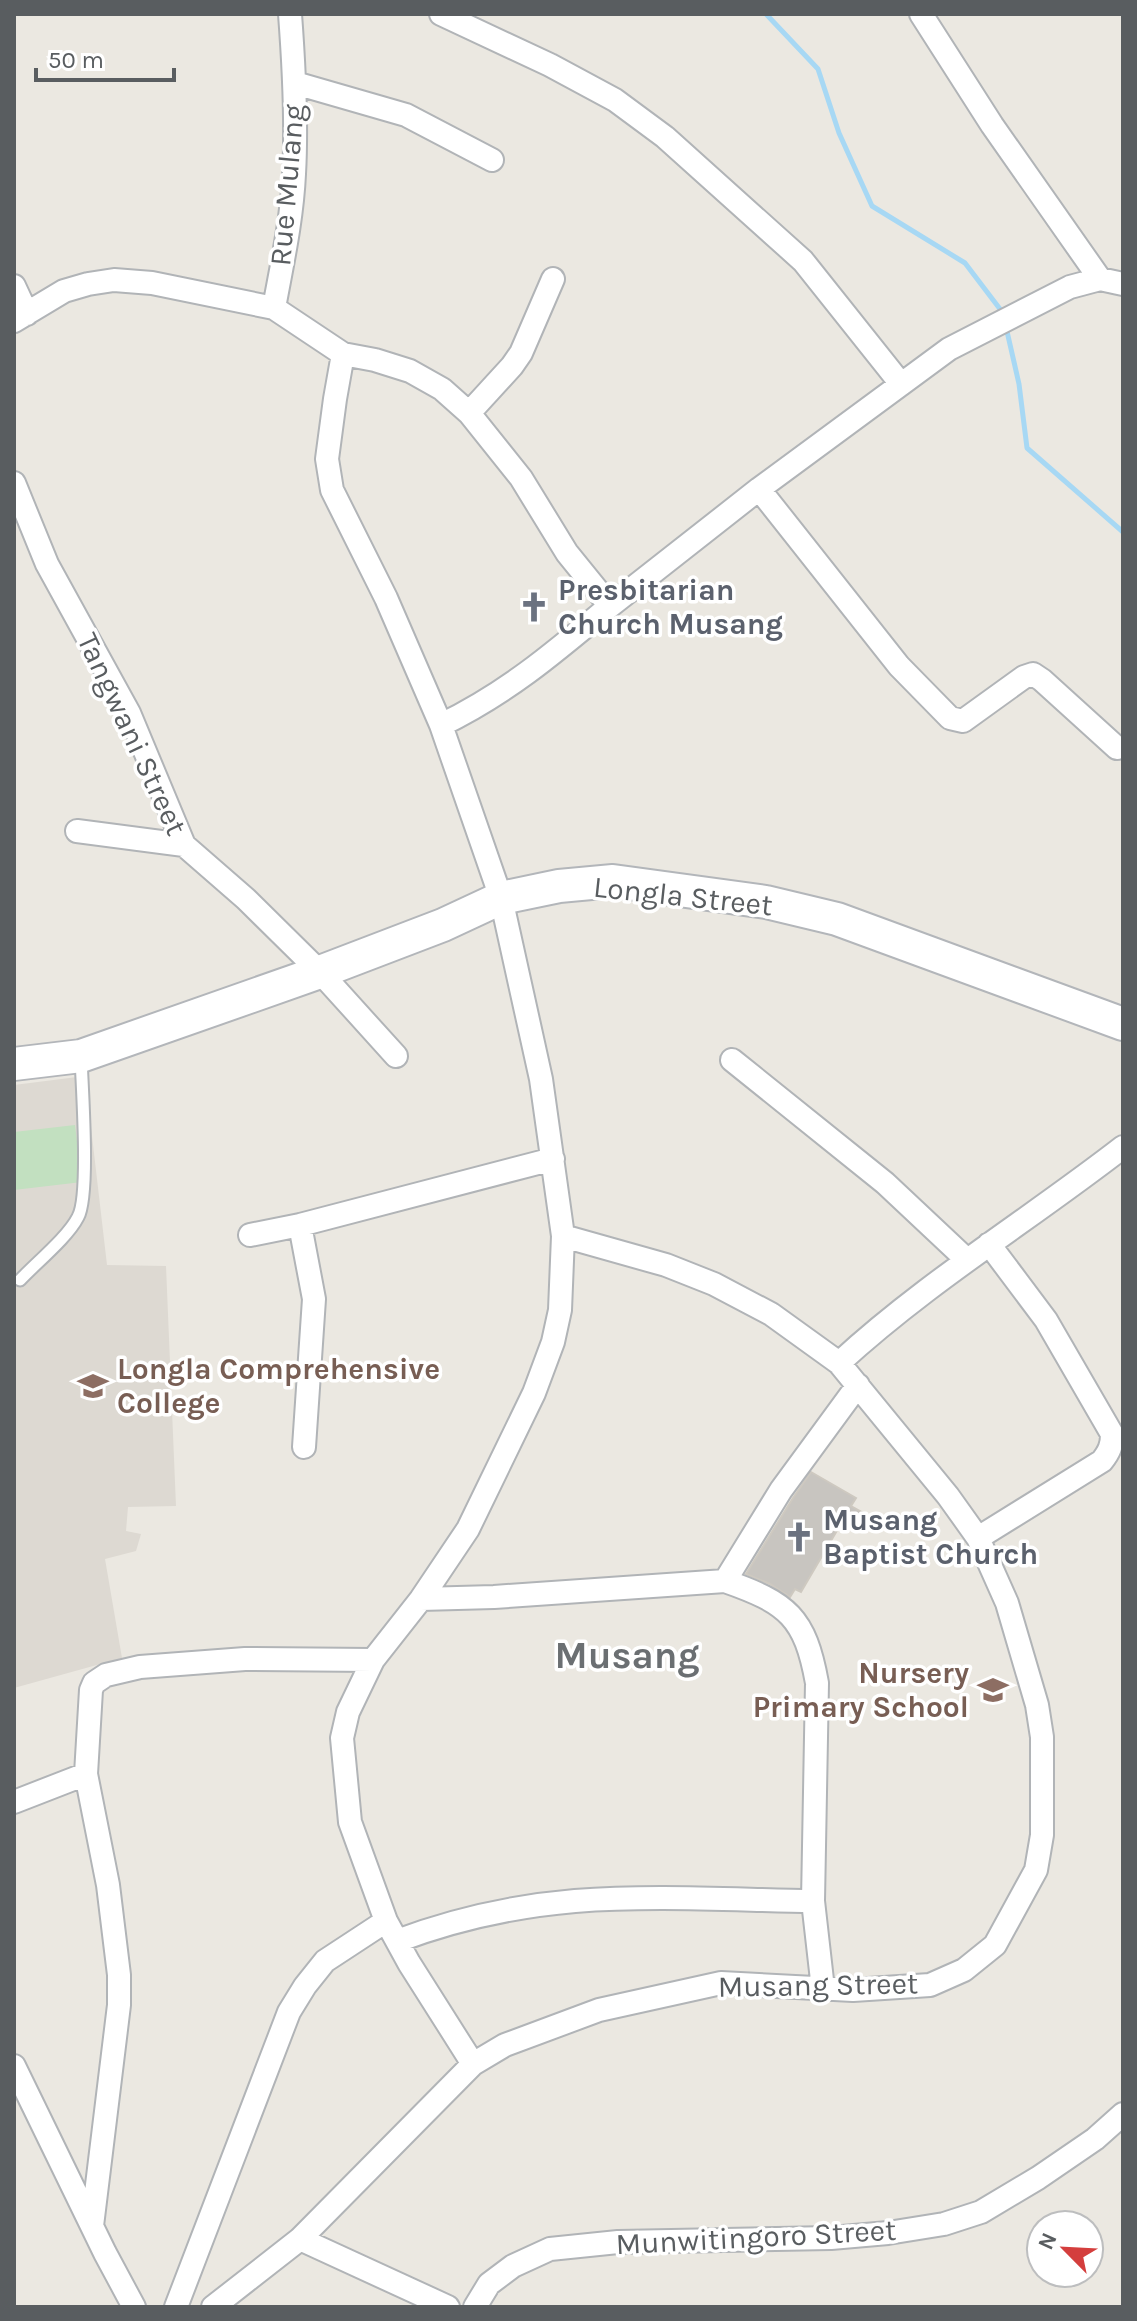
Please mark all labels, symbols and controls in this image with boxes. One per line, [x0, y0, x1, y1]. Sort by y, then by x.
scale bar [36, 32, 174, 82]
text: 50 m [48, 46, 104, 74]
street label: Rue Mulang [262, 102, 312, 268]
place label: Presbitarian Church Musang [558, 572, 783, 642]
church icon: Presbitarian Church Musang [517, 590, 551, 624]
street label: Tangwani Street [69, 627, 195, 841]
street label: Longla Street [592, 869, 774, 923]
place label: Longla Comprehensive College [117, 1351, 440, 1421]
school or university icon: Longla Comprehensive College [76, 1369, 110, 1403]
place label: Musang Baptist Church [823, 1502, 1038, 1572]
church icon: Musang Baptist Church [782, 1520, 816, 1554]
district label: Musang [554, 1633, 700, 1678]
place label: Nursery Primary School [753, 1655, 969, 1725]
school or university icon: Nursery Primary School [976, 1673, 1010, 1707]
street label: Musang Street [718, 1965, 918, 2005]
north arrow [1025, 2209, 1105, 2289]
street label: Munwitingoro Street [615, 2212, 897, 2262]
text: N [1033, 2229, 1063, 2254]

